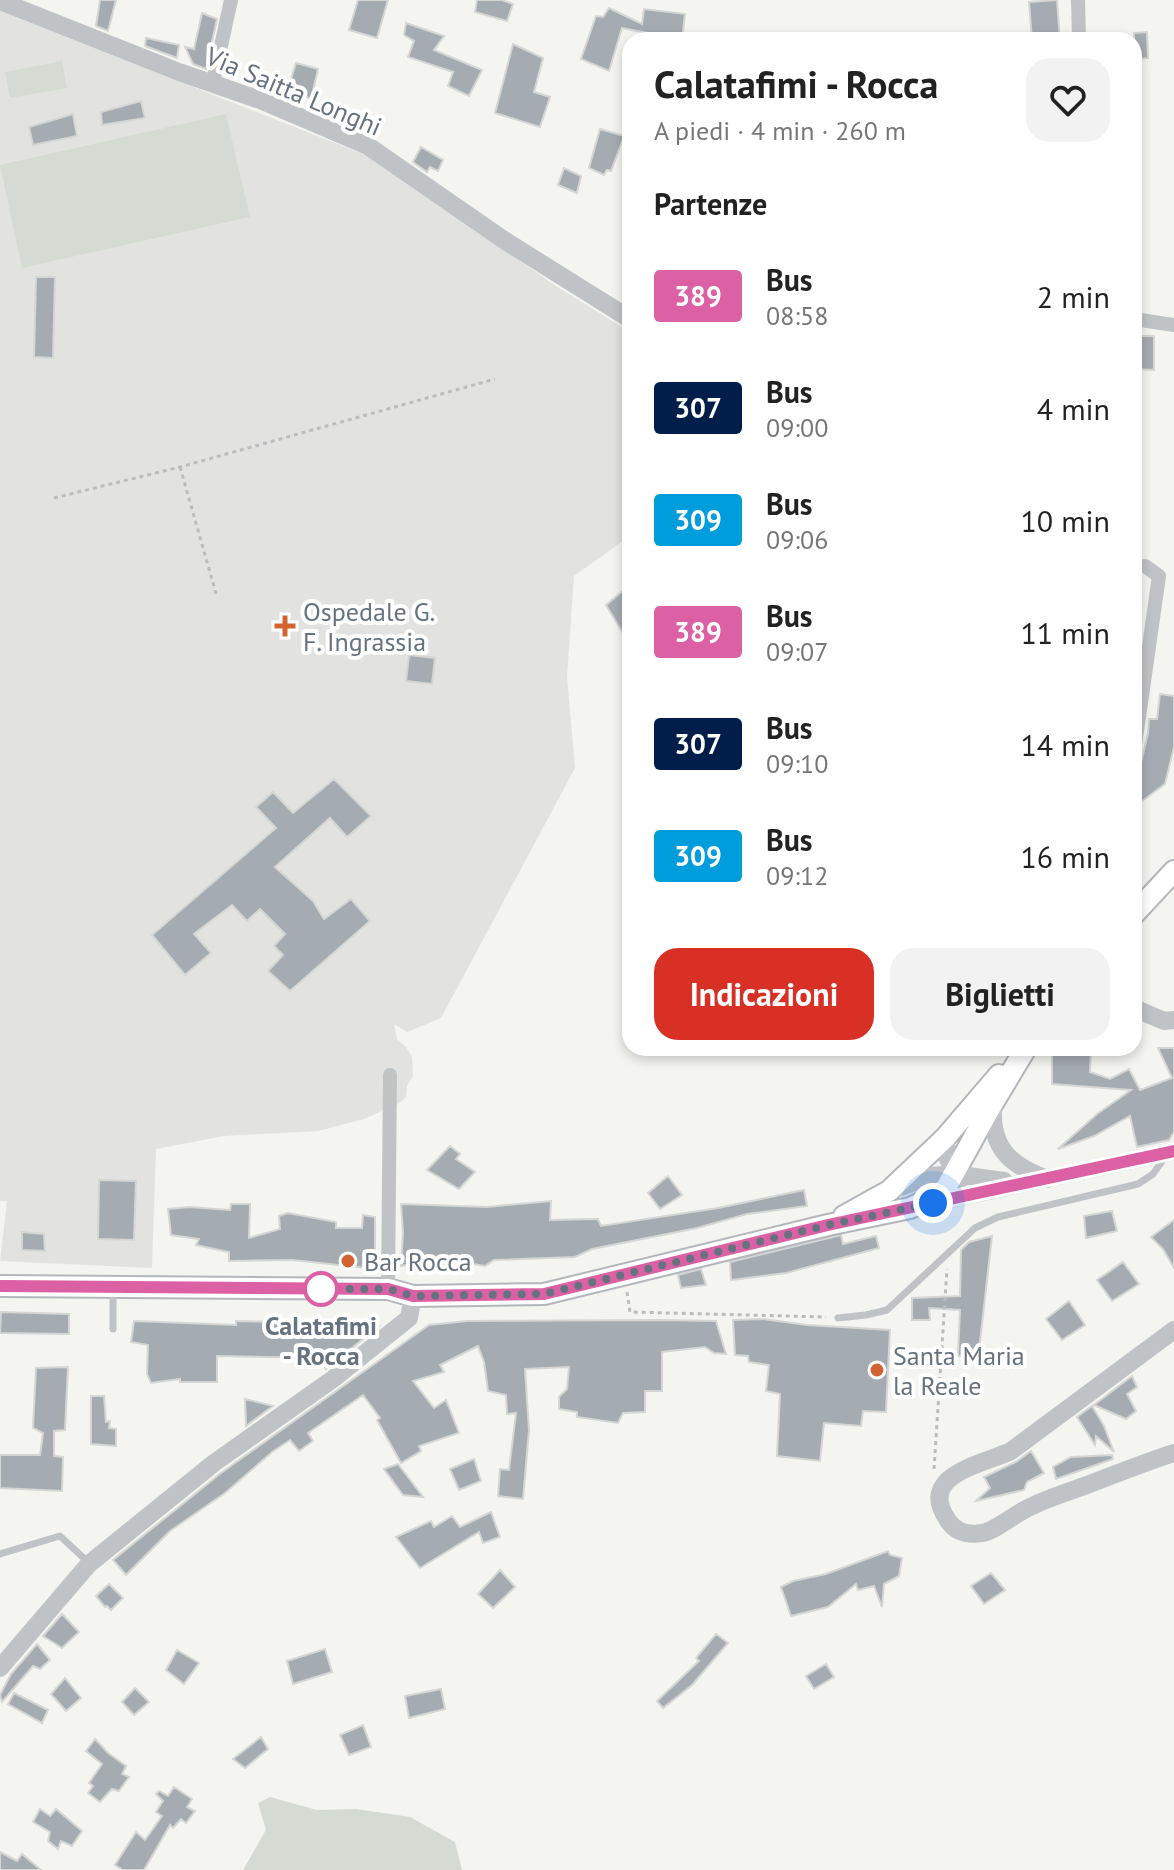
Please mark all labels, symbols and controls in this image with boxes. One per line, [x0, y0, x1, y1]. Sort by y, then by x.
street label: Via Saitta Longhi [200, 39, 387, 143]
button: heart [1026, 58, 1110, 142]
text: Calatafimi - Rocca [654, 59, 938, 108]
text: A piedi · 4 min · 260 m [654, 114, 906, 147]
text: Partenze [654, 184, 767, 223]
text: Bus [766, 260, 813, 299]
text: 389 [674, 277, 722, 314]
text: 2 min [1037, 277, 1110, 316]
text: 08:58 [766, 299, 828, 332]
text: Bus [766, 372, 813, 411]
text: 307 [674, 389, 722, 426]
text: 4 min [1037, 389, 1110, 428]
text: 09:00 [766, 411, 828, 444]
text: Bus [766, 484, 813, 523]
text: 309 [674, 501, 722, 538]
text: 10 min [1020, 501, 1110, 540]
text: 09:06 [766, 523, 828, 556]
place label: Ospedale G. F. Ingrassia [303, 595, 435, 658]
text: Bus [766, 596, 813, 635]
text: 389 [674, 613, 722, 650]
text: 11 min [1020, 613, 1110, 652]
marker: Ospedale G. F. Ingrassia [274, 615, 296, 637]
text: 09:07 [766, 635, 828, 668]
text: Bus [766, 708, 813, 747]
text: 307 [674, 725, 722, 762]
text: 14 min [1020, 725, 1110, 764]
text: 09:10 [766, 747, 828, 780]
text: Bus [766, 820, 813, 859]
text: 309 [674, 837, 722, 874]
text: 16 min [1020, 837, 1110, 876]
text: 09:12 [766, 859, 828, 892]
button: Indicazioni [654, 948, 874, 1040]
button: Biglietti [890, 948, 1110, 1040]
your location [913, 1183, 953, 1223]
place label: Bar Rocca [364, 1245, 472, 1278]
marker: Bar Rocca [339, 1252, 357, 1270]
marker: Calatafimi - Rocca [304, 1272, 338, 1306]
place label: Calatafimi - Rocca [265, 1309, 377, 1372]
place label: Santa Maria la Reale [893, 1339, 1025, 1402]
marker: Santa Maria la Reale [868, 1361, 886, 1379]

